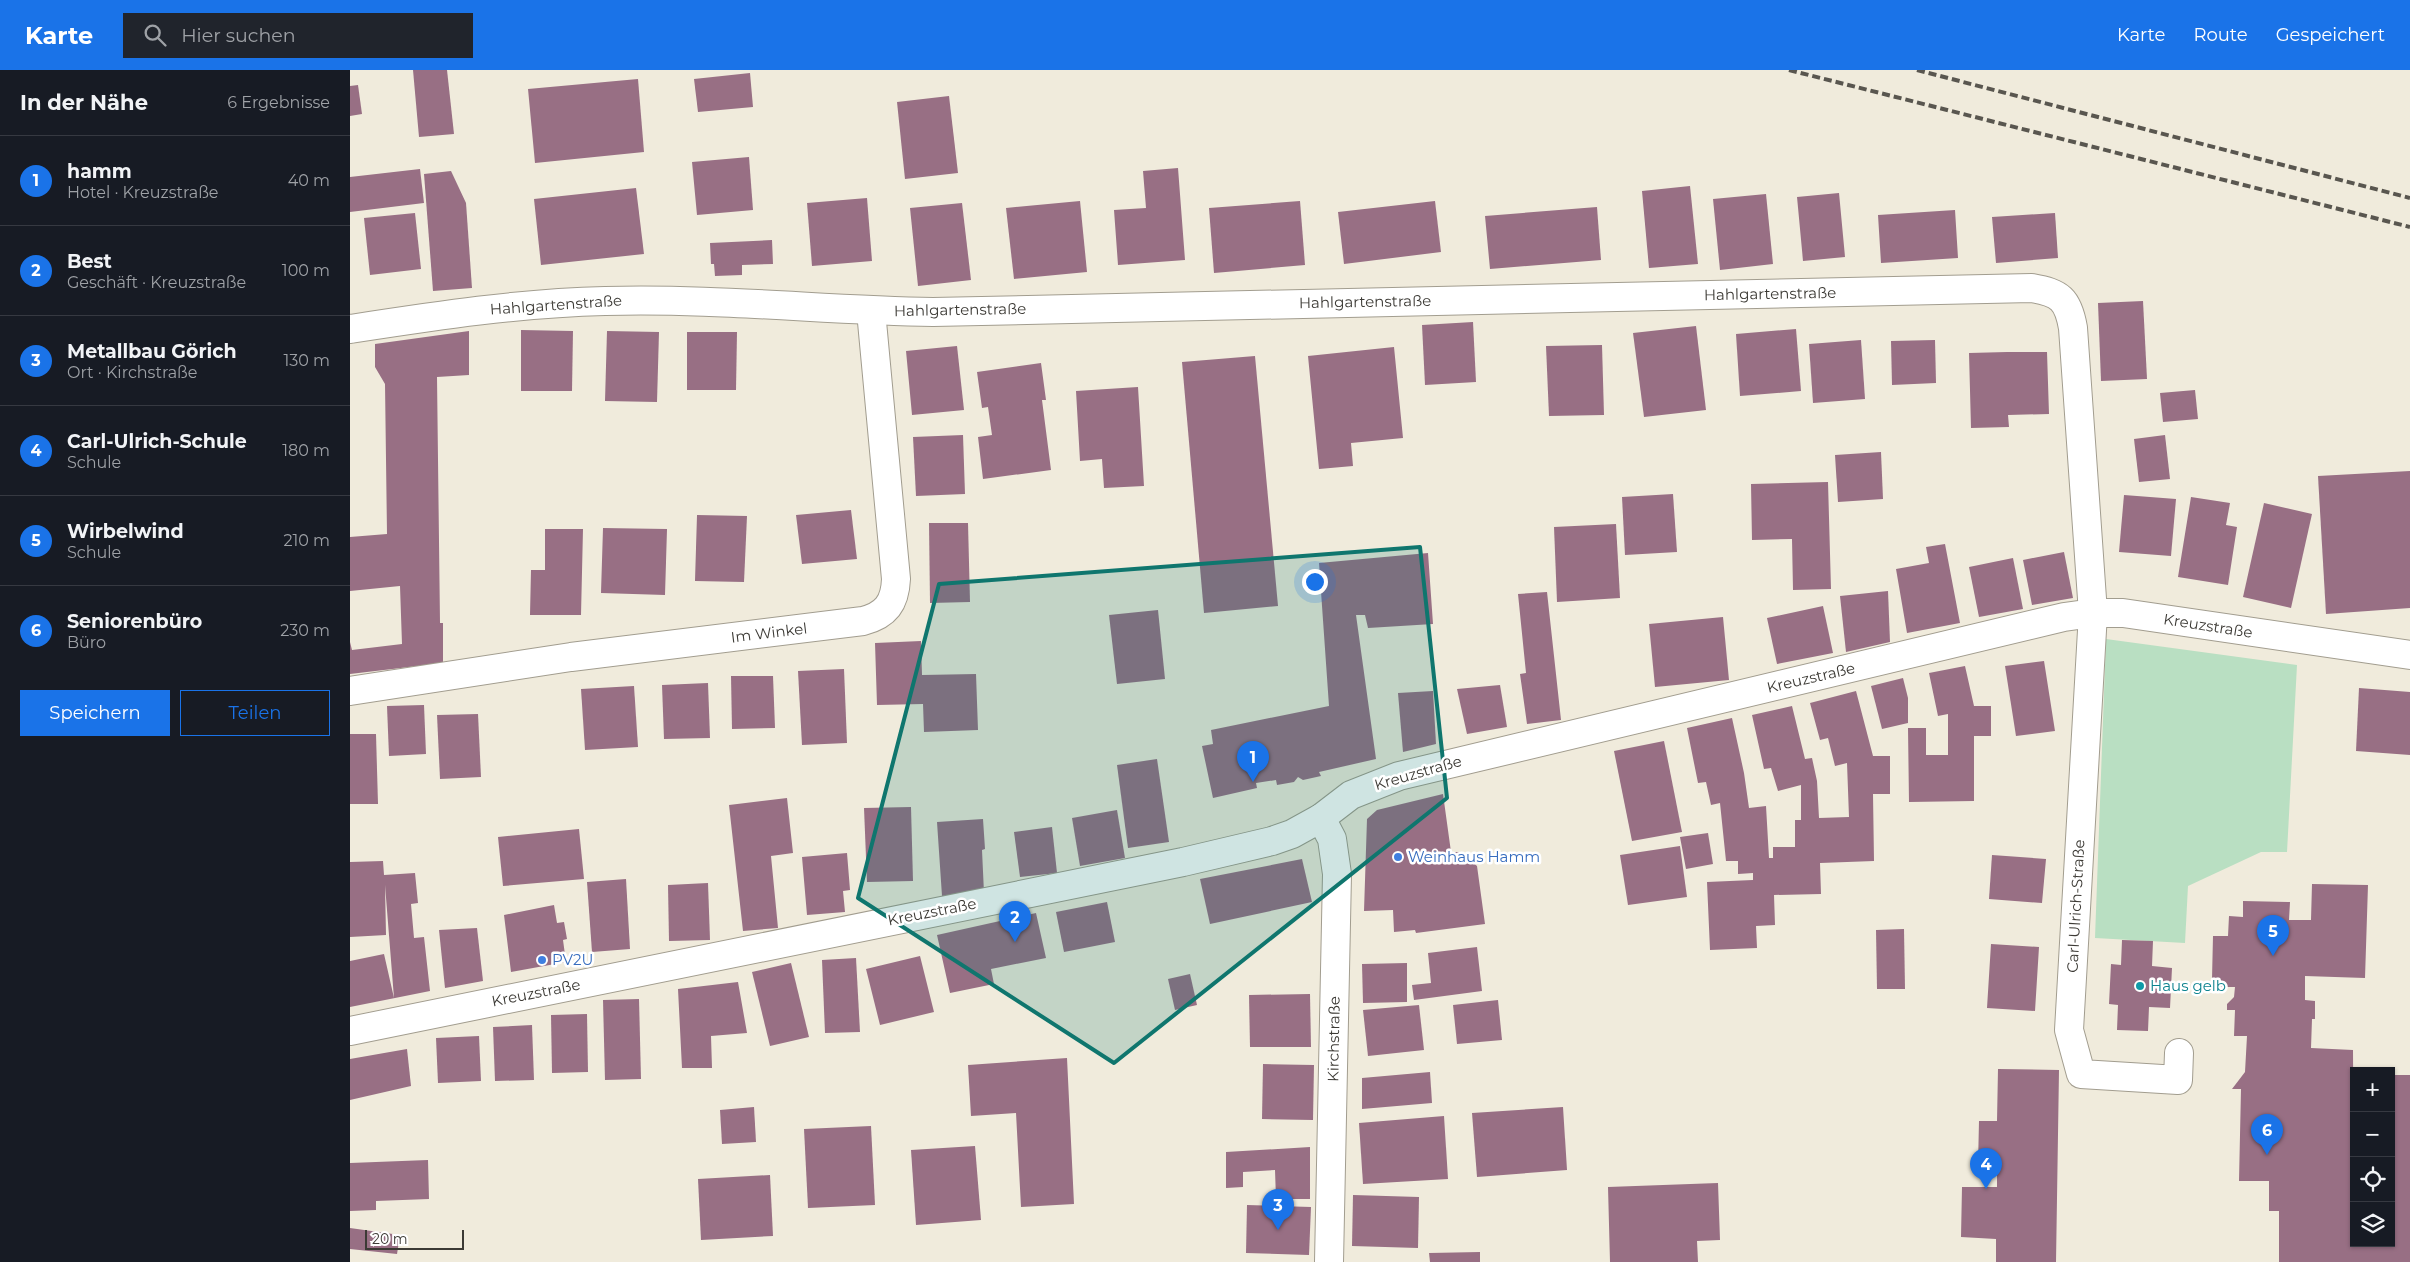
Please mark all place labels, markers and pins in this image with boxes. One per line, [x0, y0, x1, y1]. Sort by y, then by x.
pin: 1 [1237, 741, 1269, 782]
place label: Weinhaus Hamm [1408, 847, 1540, 866]
marker: Weinhaus Hamm [1392, 851, 1404, 863]
pin: 2 [999, 901, 1031, 942]
pin: 5 [2257, 915, 2289, 956]
place label: PV2U [552, 950, 593, 969]
marker: PV2U [536, 954, 548, 966]
place label: Haus gelb [2150, 976, 2226, 995]
marker: Haus gelb [2134, 980, 2146, 992]
pin: 6 [2251, 1114, 2283, 1155]
pin: 4 [1970, 1148, 2002, 1189]
pin: 3 [1262, 1189, 1294, 1230]

